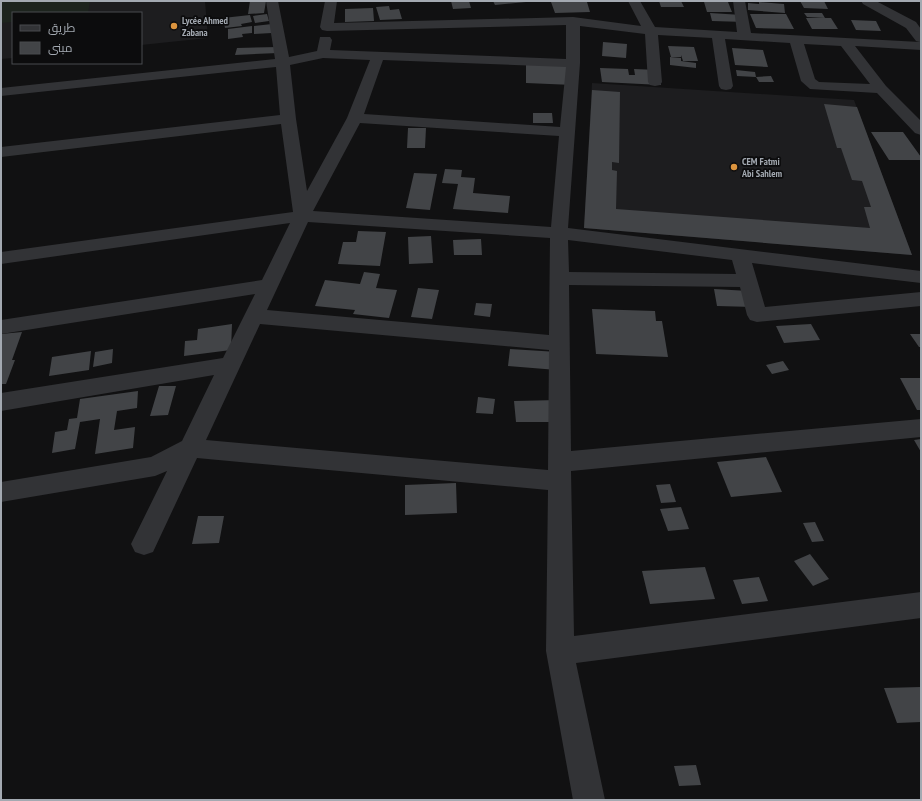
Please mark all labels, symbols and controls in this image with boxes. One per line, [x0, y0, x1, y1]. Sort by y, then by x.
legend [12, 12, 142, 64]
place label: Lycée Ahmed Zabana [182, 14, 229, 39]
text: طريق [48, 20, 76, 35]
marker: Lycée Ahmed Zabana [169, 21, 179, 31]
text: مبنى [48, 40, 73, 55]
place label: CEM Fatmi Abi Sahlem [741, 155, 782, 180]
marker: CEM Fatmi Abi Sahlem [729, 162, 739, 172]

